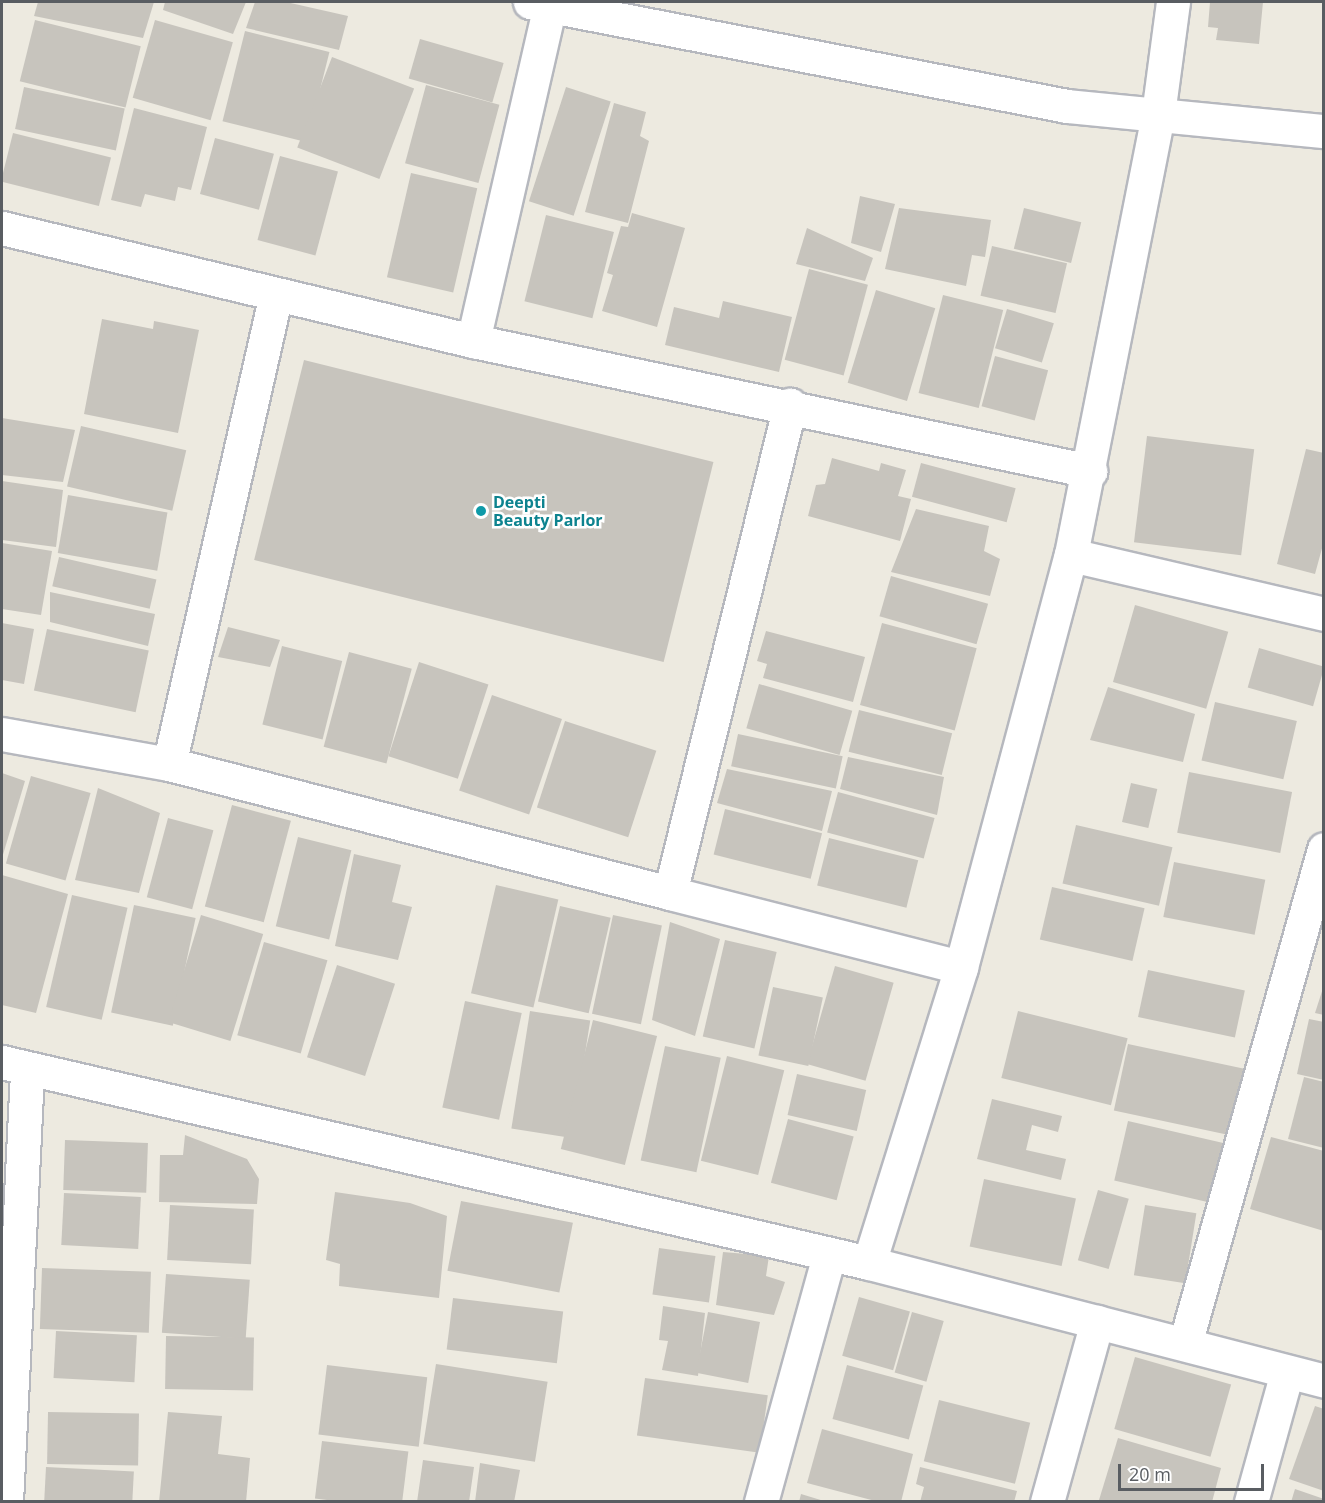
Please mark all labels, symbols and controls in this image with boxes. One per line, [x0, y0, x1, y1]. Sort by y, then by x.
place label: Deepti Beauty Parlor [493, 492, 603, 530]
marker: Deepti Beauty Parlor [474, 504, 488, 518]
scale bar [1121, 1452, 1266, 1490]
text: 20 m [1129, 1462, 1171, 1486]

